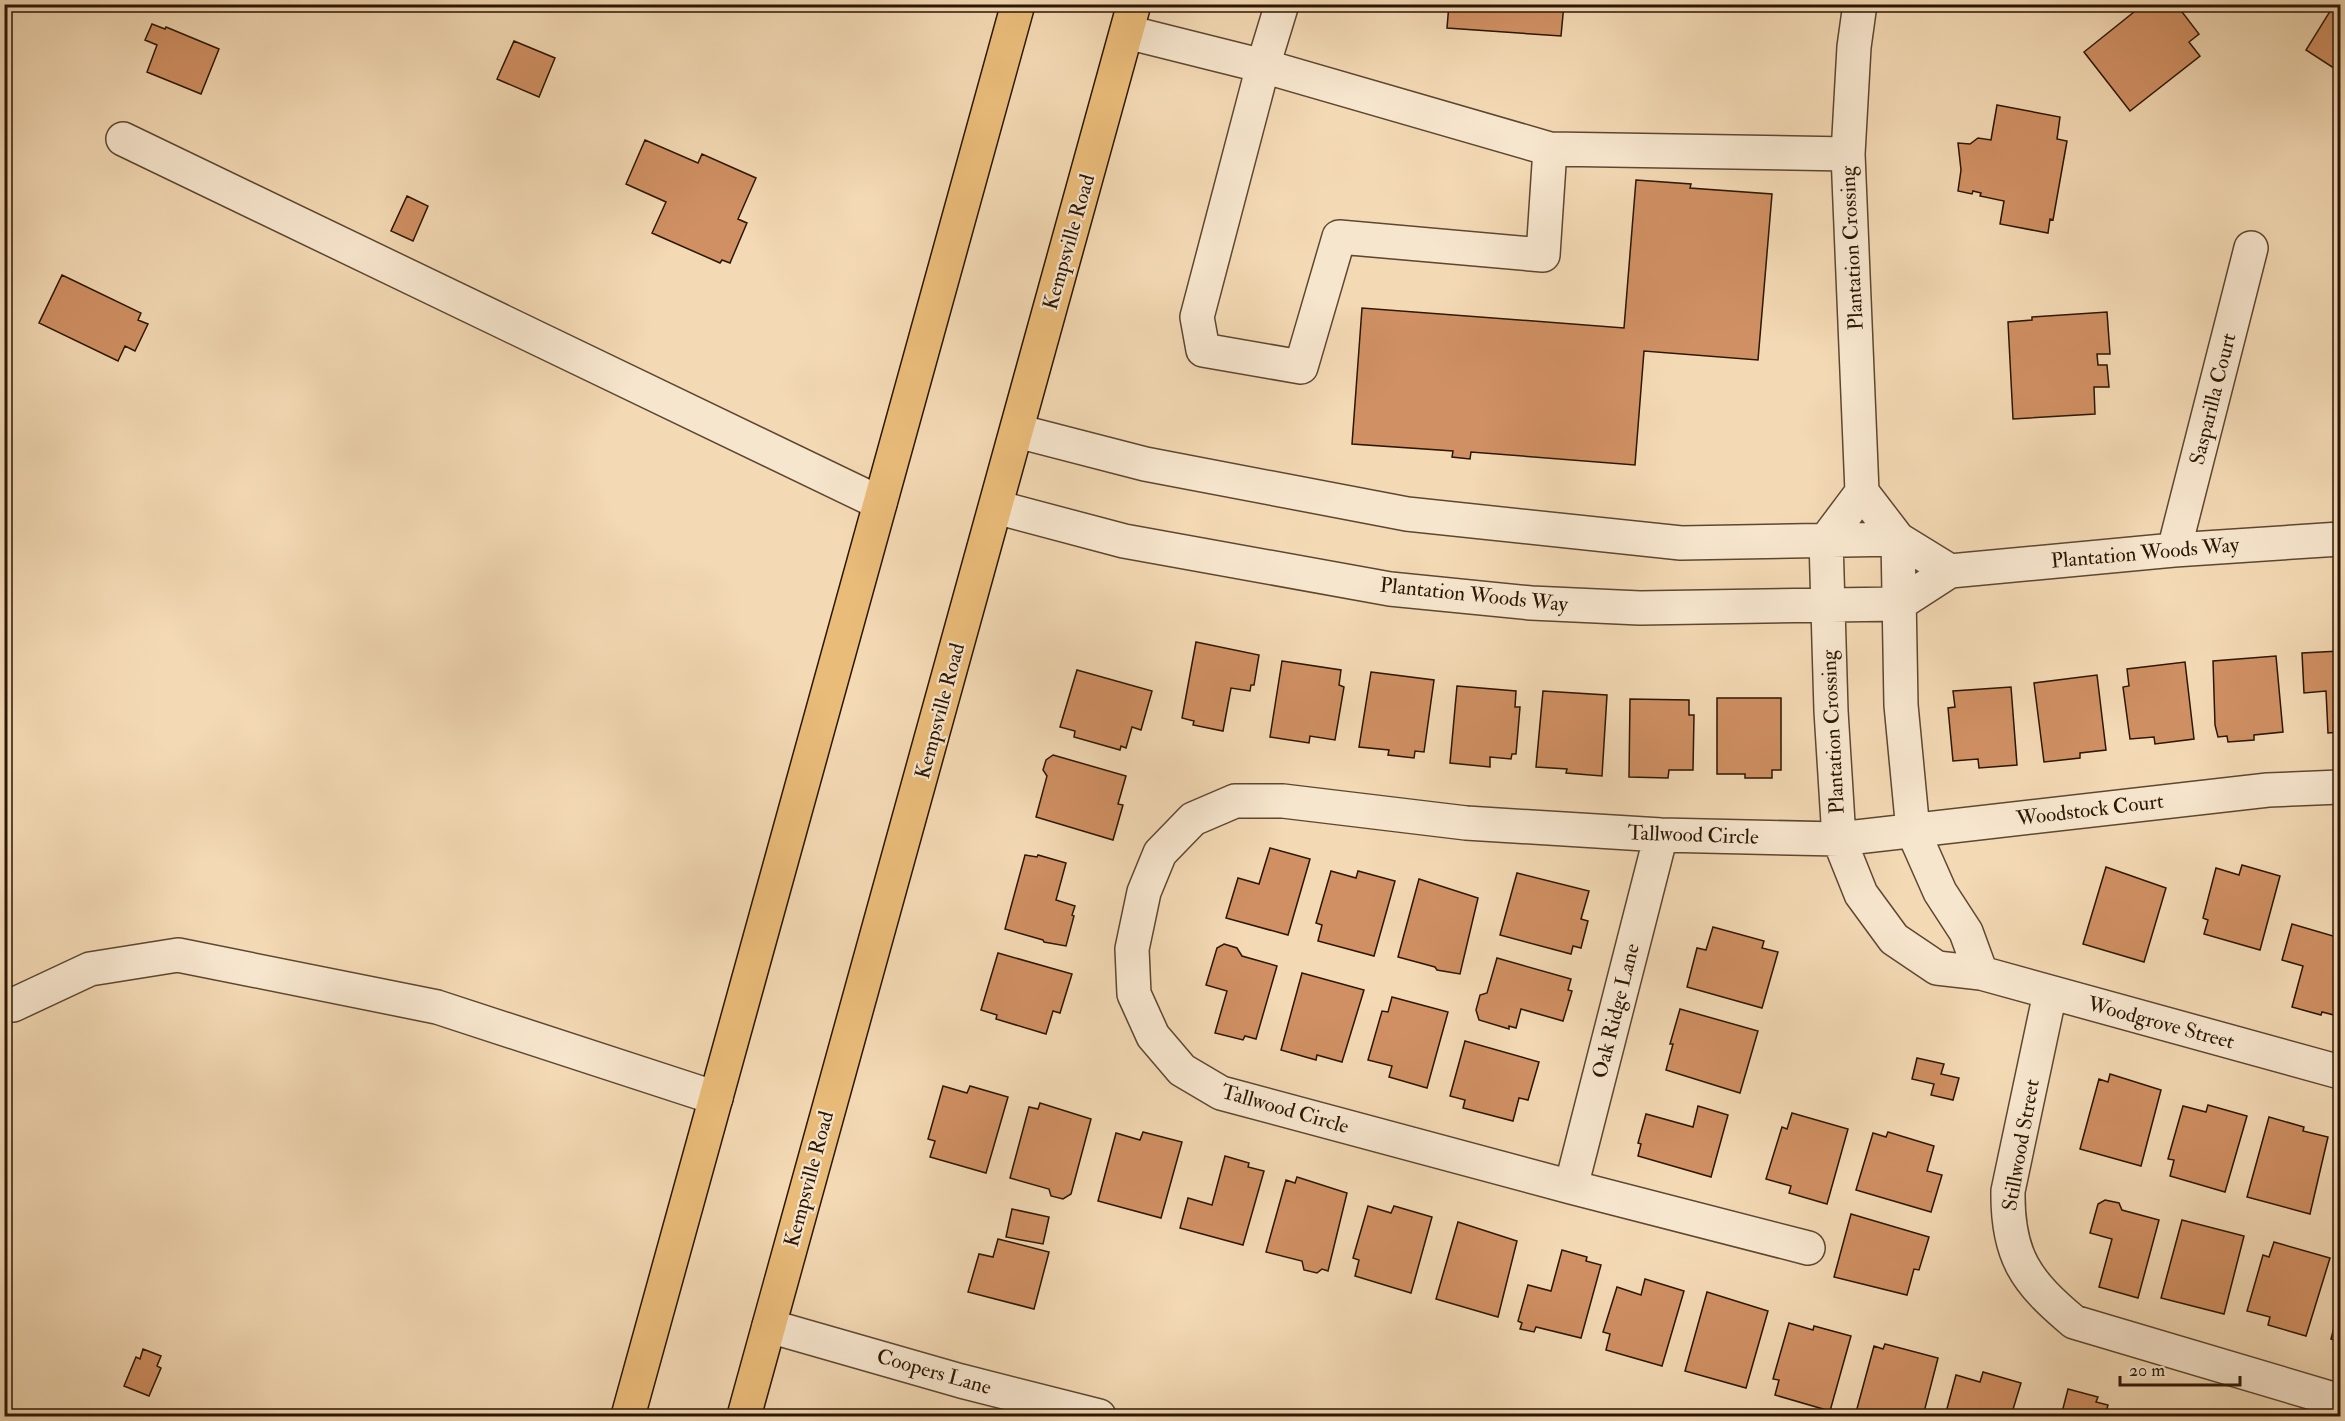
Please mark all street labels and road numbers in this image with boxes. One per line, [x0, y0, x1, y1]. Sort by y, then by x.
street label: Plantation Crossing [1834, 165, 1870, 331]
street label: Kempsville Road [1037, 171, 1101, 313]
street label: Sasparilla Court [2184, 330, 2242, 468]
street label: Plantation Woods Way [2050, 531, 2241, 575]
street label: Plantation Woods Way [1379, 572, 1570, 618]
street label: Kempsville Road [909, 639, 971, 782]
street label: Plantation Crossing [1815, 649, 1851, 815]
street label: Woodstock Court [2014, 788, 2165, 833]
street label: Tallwood Circle [1627, 819, 1759, 851]
street label: Oak Ridge Lane [1586, 941, 1646, 1081]
street label: Woodgrove Street [2084, 990, 2237, 1056]
street label: Stillwood Street [1996, 1077, 2046, 1213]
street label: Tallwood Circle [1218, 1078, 1352, 1140]
street label: Kempsville Road [778, 1107, 840, 1250]
street label: Coopers Lane [874, 1343, 995, 1401]

